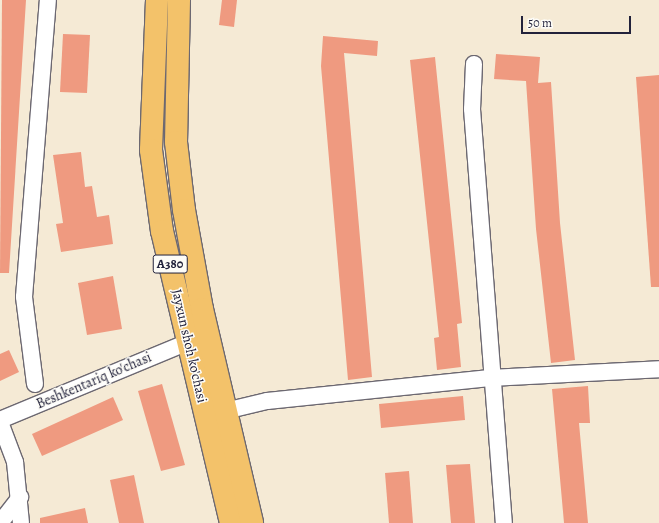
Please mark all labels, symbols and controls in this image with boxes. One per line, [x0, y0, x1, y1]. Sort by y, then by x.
scale bar [523, 8, 633, 34]
text: 50 m [528, 15, 552, 31]
road number: A380 [152, 253, 188, 275]
street label: Jayxun shoh ko'chasi [168, 287, 210, 405]
street label: Beshkentariq ko'chasi [34, 349, 154, 413]

